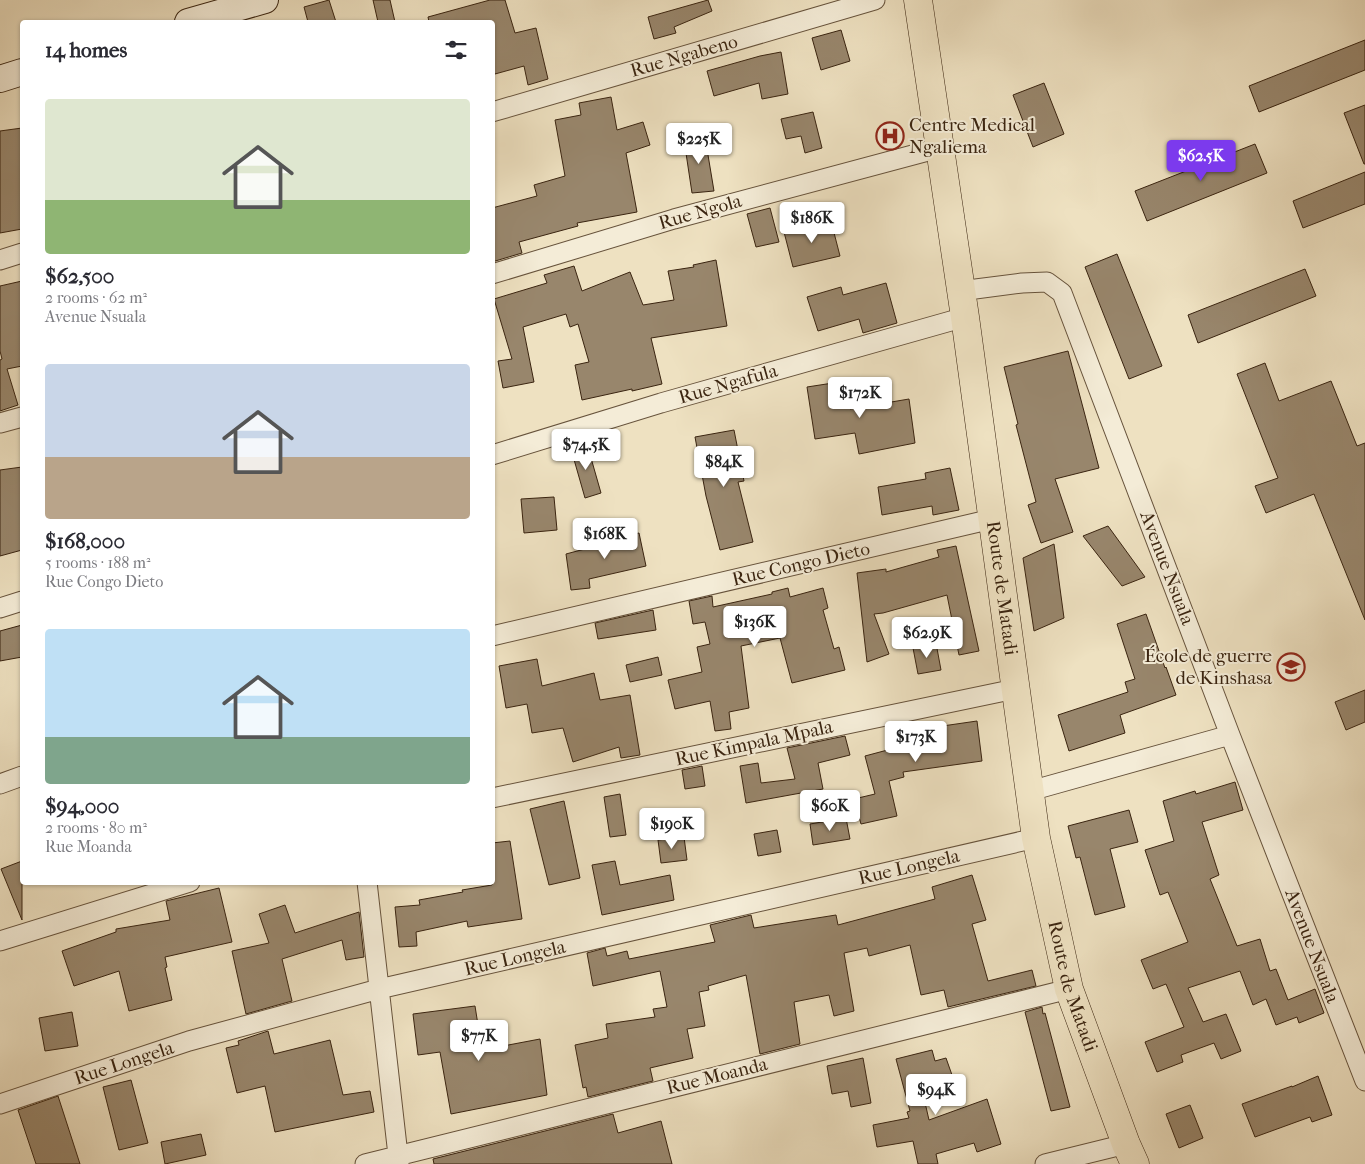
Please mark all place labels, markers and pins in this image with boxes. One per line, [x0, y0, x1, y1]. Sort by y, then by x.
place label: Centre Medical Ngaliema [909, 114, 1035, 158]
hospital icon: Centre Medical Ngaliema [875, 121, 905, 151]
pin: $225K [664, 122, 734, 165]
pin: $62.5K [1160, 140, 1242, 182]
pin: $186K [777, 202, 847, 244]
pin: $172K [825, 376, 895, 419]
pin: $74.5K [545, 428, 627, 471]
pin: $84K [694, 446, 754, 488]
pin: $168K [570, 518, 640, 560]
pin: $136K [720, 606, 790, 648]
pin: $62.9K [886, 616, 968, 659]
place label: École de guerre de Kinshasa [1144, 645, 1272, 689]
school or university icon: École de guerre de Kinshasa [1276, 652, 1306, 682]
pin: $173K [881, 720, 951, 763]
pin: $60K [800, 790, 860, 832]
pin: $190K [637, 808, 707, 850]
pin: $77K [449, 1020, 509, 1062]
pin: $94K [906, 1074, 966, 1116]

